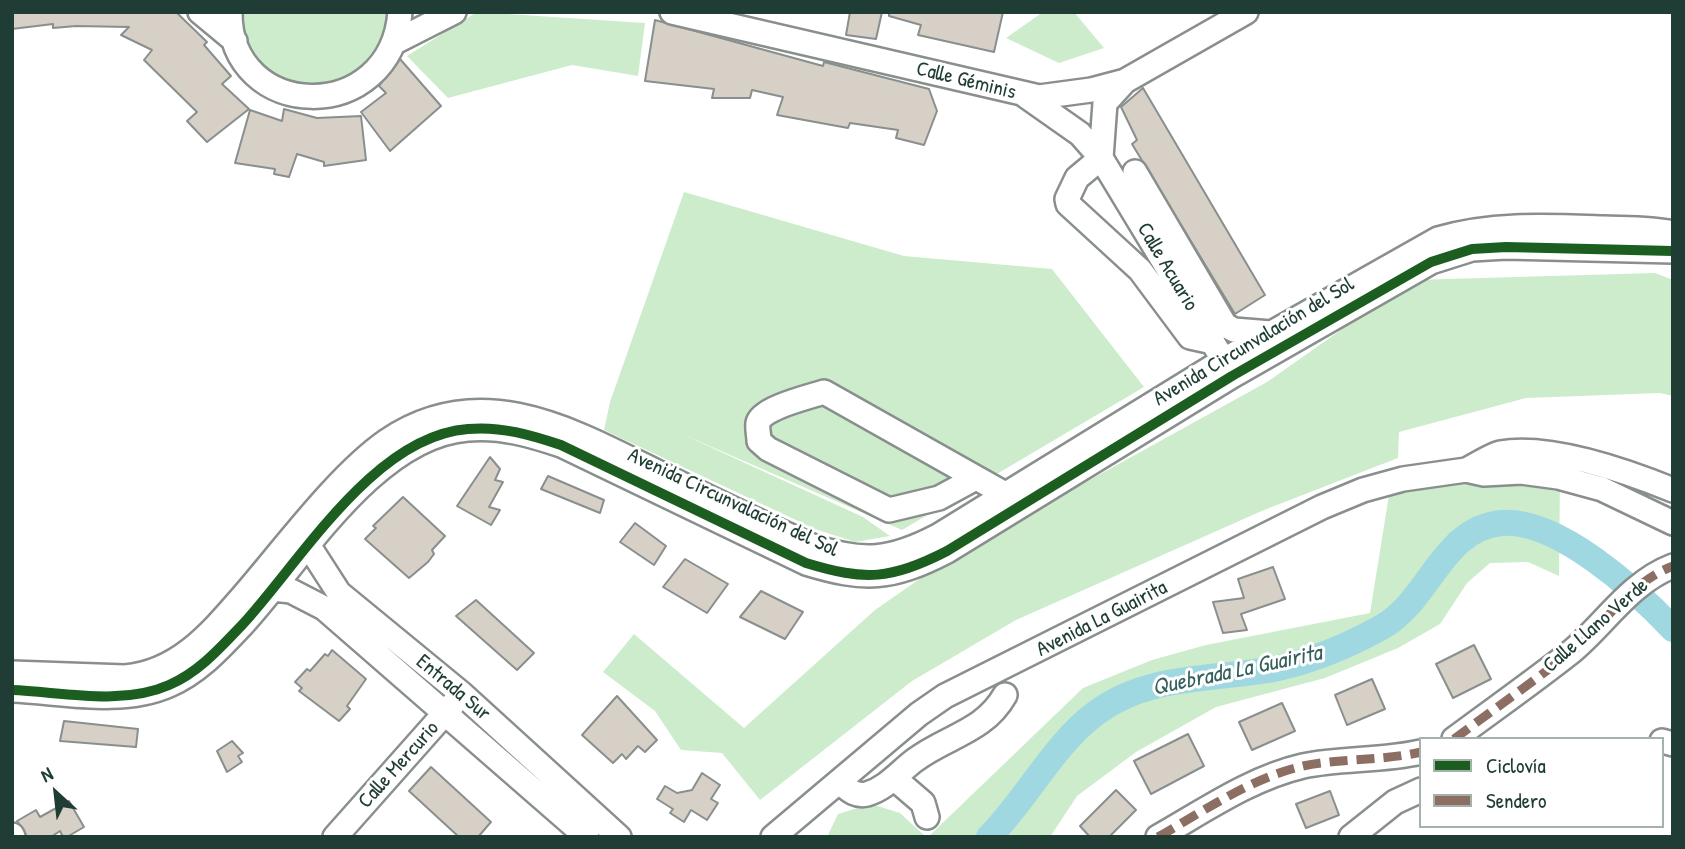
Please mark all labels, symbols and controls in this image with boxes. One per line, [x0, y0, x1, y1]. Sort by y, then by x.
street label: Calle Géminis [914, 56, 1018, 106]
street label: Calle Acuario [1131, 218, 1203, 316]
street label: Avenida Circunvalación del Sol [1149, 272, 1359, 412]
street label: Avenida Circunvalación del Sol [624, 443, 842, 563]
street label: Calle Llano Verde [1538, 573, 1654, 679]
street label: Avenida La Guairita [1033, 575, 1171, 663]
water label: Quebrada La Guairita [1150, 640, 1324, 702]
street label: Entrada Sur [411, 650, 495, 726]
street label: Calle Mercurio [353, 716, 445, 814]
legend [1419, 737, 1664, 828]
text: Ciclovía [1486, 751, 1546, 780]
north arrow [21, 758, 91, 828]
text: N [36, 760, 57, 788]
text: Sendero [1486, 786, 1547, 815]

